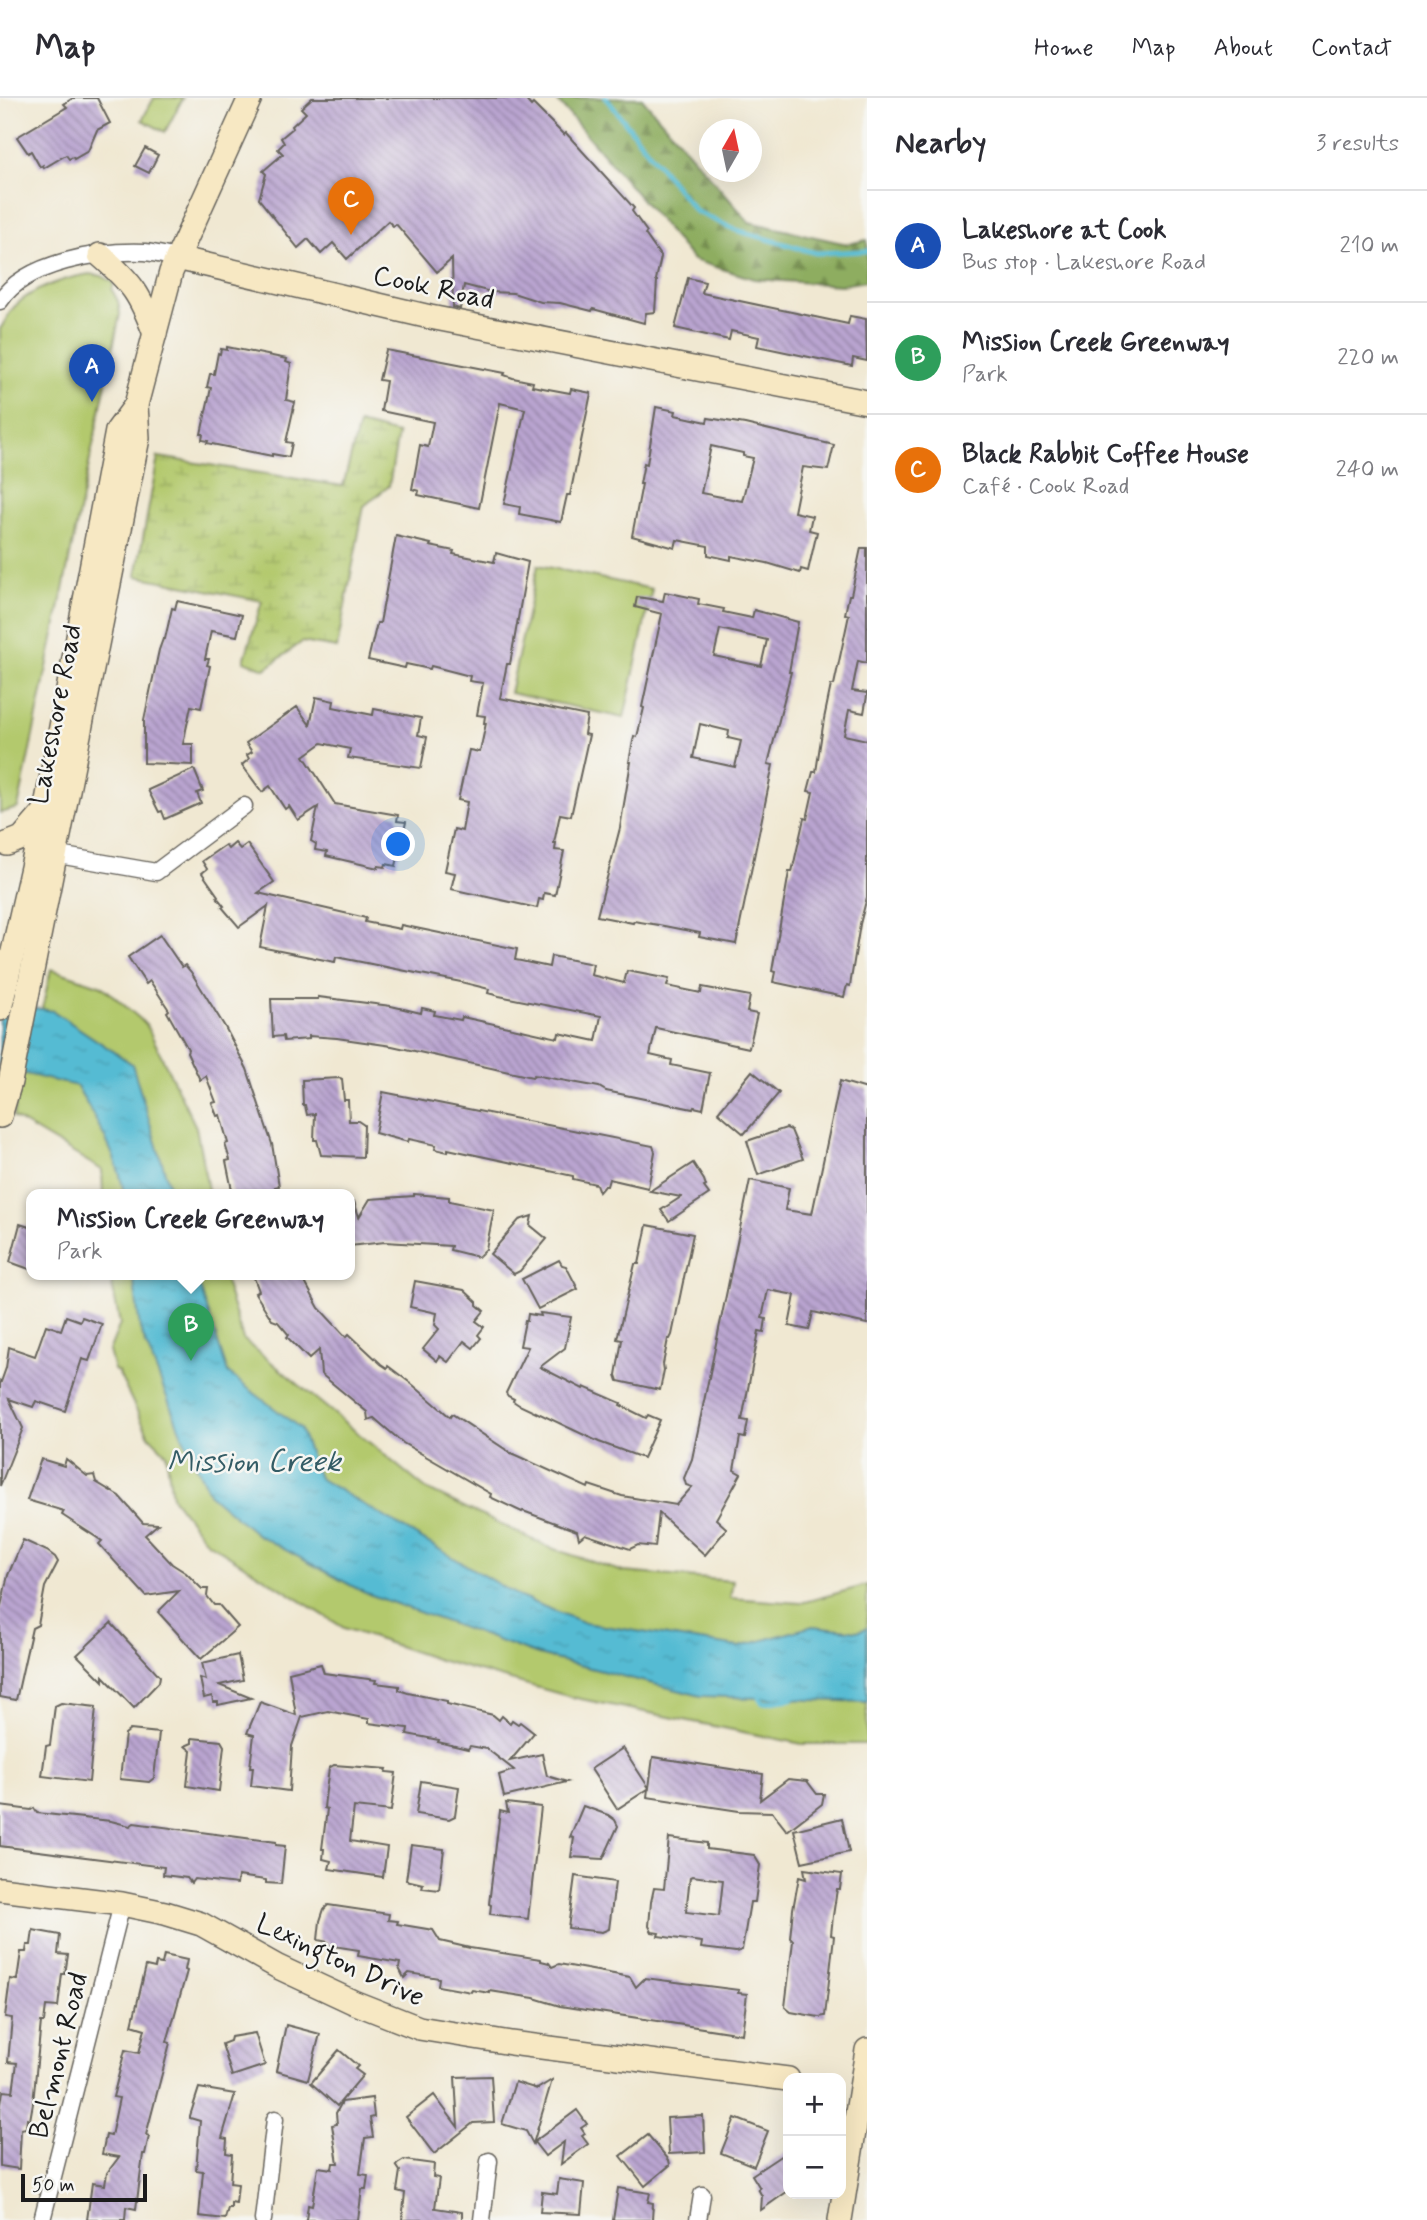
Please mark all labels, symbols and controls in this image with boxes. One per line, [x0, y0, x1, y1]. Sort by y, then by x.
text: Map [35, 26, 95, 70]
text: Home [1034, 33, 1094, 64]
text: Map [1132, 33, 1176, 64]
text: About [1214, 33, 1273, 64]
text: Contact [1311, 33, 1392, 64]
north arrow [699, 119, 762, 182]
text: Nearby [895, 124, 986, 163]
text: 3 results [1316, 129, 1399, 159]
pin: C [328, 177, 374, 235]
text: Lakeshore at Cook [962, 214, 1166, 248]
text: A [910, 231, 926, 261]
text: 210 m [1339, 231, 1399, 261]
text: Bus stop · Lakeshore Road [962, 248, 1206, 278]
street label: Cook Road [369, 258, 498, 319]
text: Mission Creek Greenway [962, 326, 1230, 360]
text: B [911, 343, 925, 373]
text: 220 m [1337, 343, 1399, 373]
pin: A [69, 344, 115, 402]
text: Park [962, 360, 1008, 390]
text: Black Rabbit Coffee House [962, 438, 1249, 472]
text: C [910, 455, 926, 485]
text: 240 m [1335, 455, 1399, 485]
text: Café · Cook Road [962, 472, 1129, 502]
street label: Lakeshore Road [21, 621, 92, 808]
your location [381, 827, 415, 861]
popup [26, 1189, 355, 1280]
text: Mission Creek Greenway [57, 1203, 324, 1237]
text: Park [57, 1237, 102, 1267]
pin: B [168, 1303, 214, 1361]
water label: Mission Creek [167, 1443, 343, 1482]
street label: Lexington Drive [248, 1906, 430, 2019]
street label: Belmont Road [21, 1969, 98, 2143]
map controls [783, 2073, 846, 2199]
button: + [783, 2073, 846, 2136]
button: − [783, 2136, 846, 2199]
scale bar [21, 2171, 147, 2203]
text: 50 m [32, 2173, 75, 2198]

